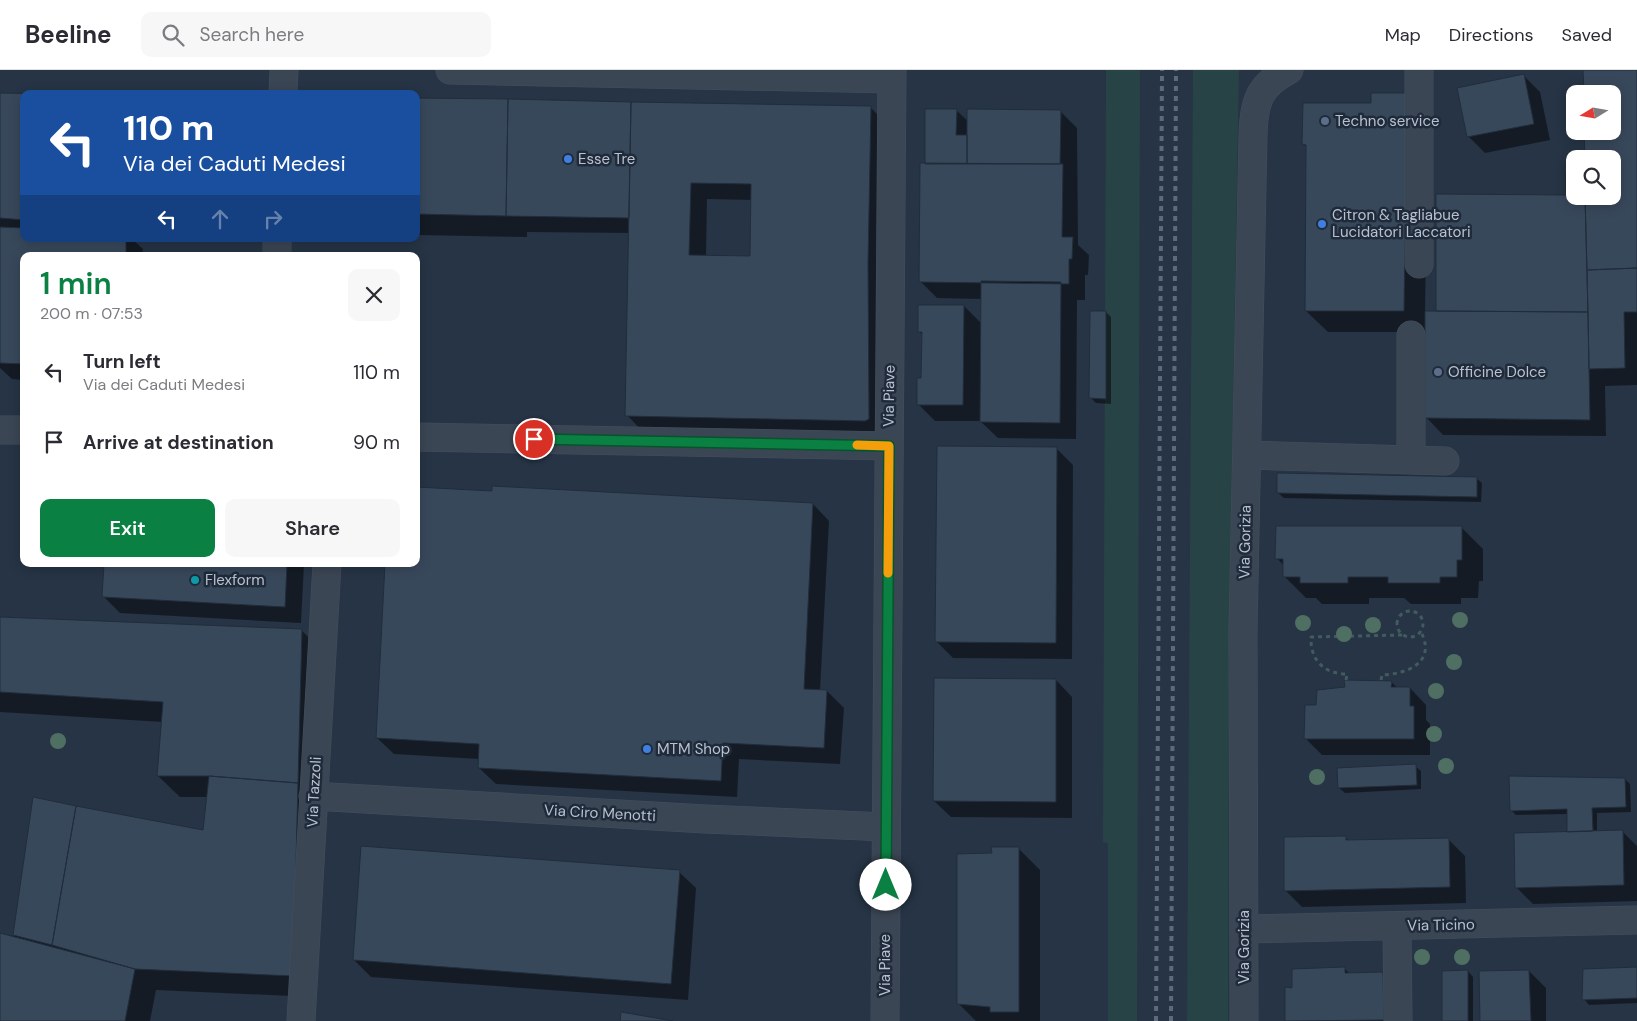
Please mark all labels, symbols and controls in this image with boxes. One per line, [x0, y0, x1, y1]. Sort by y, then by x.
search box [141, 12, 491, 57]
text: Beeline [25, 19, 111, 50]
icon: search [159, 21, 187, 49]
text: Search here [199, 22, 304, 47]
text: Map [1385, 23, 1421, 47]
text: Directions [1449, 23, 1534, 47]
text: Saved [1562, 23, 1612, 47]
north arrow [1566, 85, 1621, 140]
map controls [1566, 85, 1621, 205]
text: 110 m [123, 105, 214, 151]
icon: left [40, 110, 105, 175]
place label: Techno service [1335, 111, 1440, 131]
marker: Techno service [1319, 115, 1331, 127]
text: Via dei Caduti Medesi [123, 149, 346, 178]
place label: Esse Tre [578, 149, 635, 169]
button: search [1566, 150, 1621, 205]
marker: Esse Tre [562, 153, 574, 165]
icon: left [153, 205, 181, 233]
icon: ahead [206, 205, 234, 233]
icon: right [259, 205, 287, 233]
place label: Citron & Tagliabue Lucidatori Laccatori [1332, 205, 1471, 242]
marker: Citron & Tagliabue Lucidatori Laccatori [1316, 218, 1328, 230]
text: 1 min [40, 264, 112, 303]
button: close [348, 269, 400, 321]
text: 200 m · 07:53 [40, 303, 143, 324]
text: Turn left [83, 349, 161, 374]
icon: left [40, 358, 68, 386]
text: 110 m [353, 360, 400, 385]
place label: Officine Dolce [1448, 362, 1546, 382]
street label: Via Piave [878, 365, 900, 427]
marker: Officine Dolce [1432, 366, 1444, 378]
text: Via dei Caduti Medesi [83, 374, 245, 395]
pin [513, 418, 555, 460]
icon: arrive [520, 425, 548, 453]
icon: arrive [40, 428, 68, 456]
text: Arrive at destination [83, 430, 274, 455]
text: 90 m [353, 430, 400, 455]
button: Exit [40, 499, 215, 557]
button: Share [225, 499, 400, 557]
street label: Via Gorizia [1234, 505, 1256, 579]
place label: Flexform [205, 570, 265, 590]
marker: Flexform [189, 574, 201, 586]
place label: MTM Shop [657, 739, 730, 759]
marker: MTM Shop [641, 743, 653, 755]
street label: Via Tazzoli [302, 756, 326, 828]
street label: Via Ciro Menotti [544, 800, 656, 826]
position arrow [859, 858, 911, 910]
street label: Via Gorizia [1234, 910, 1254, 984]
street label: Via Ticino [1407, 914, 1475, 936]
street label: Via Piave [875, 934, 895, 996]

